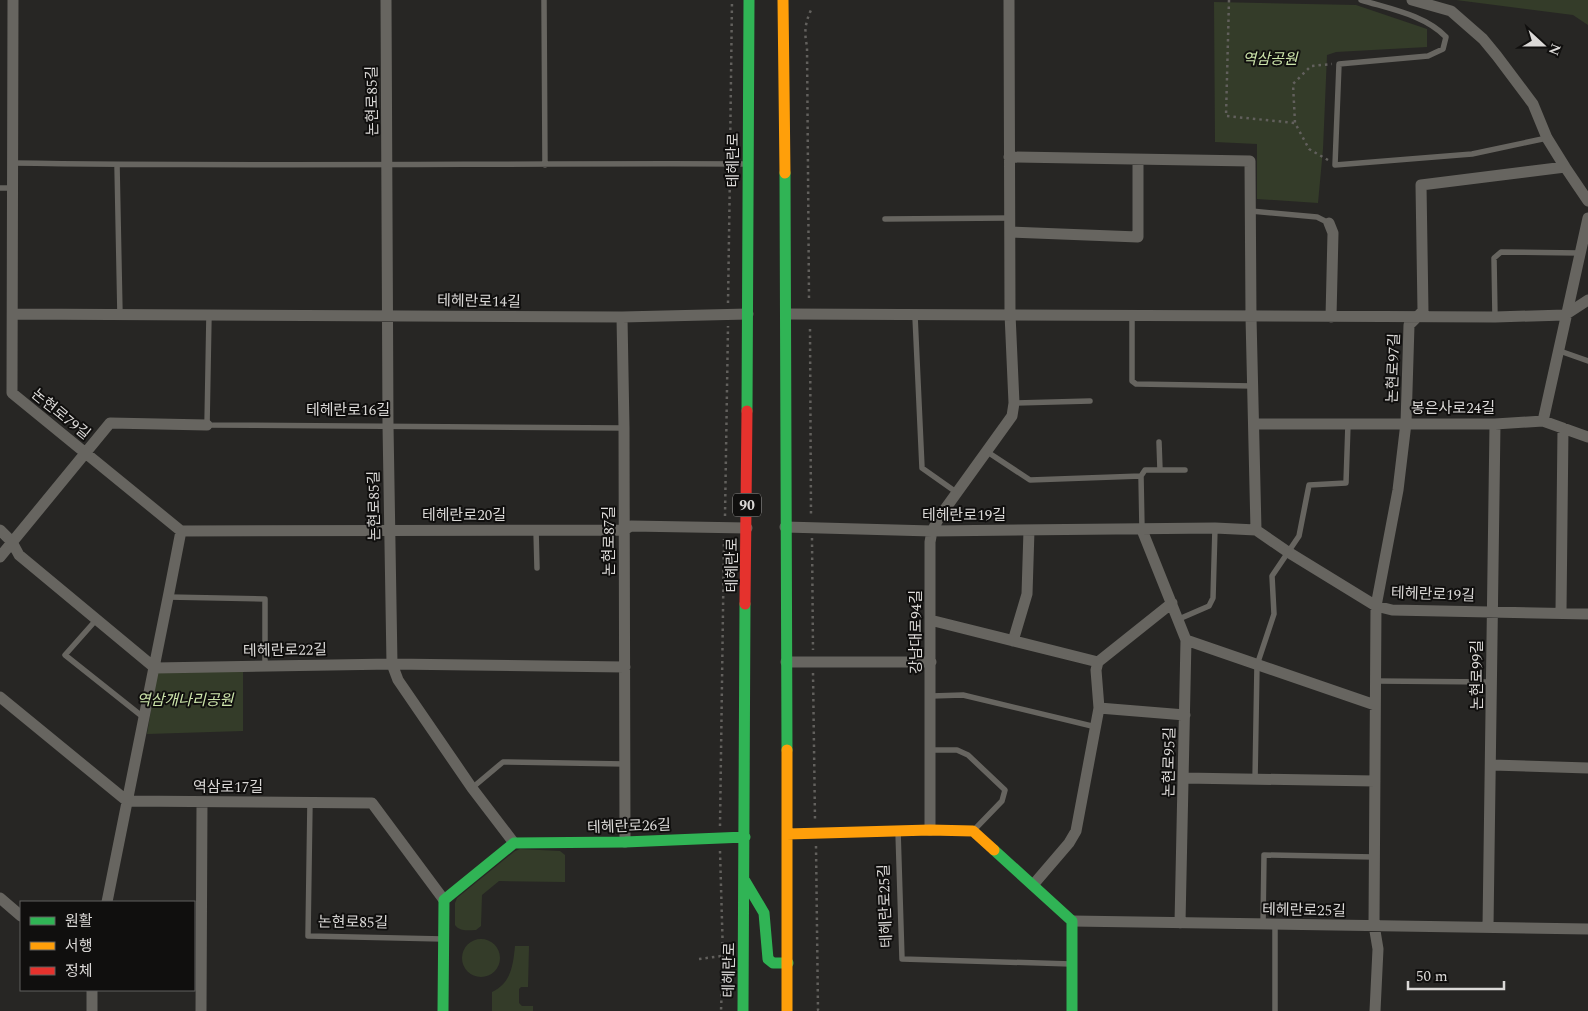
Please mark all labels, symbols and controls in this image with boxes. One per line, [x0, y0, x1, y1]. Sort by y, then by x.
north arrow [1518, 20, 1568, 70]
text: N [1543, 40, 1567, 59]
park label: 역삼공원 [1242, 48, 1299, 71]
street label: 논현로85길 [360, 66, 385, 136]
street label: 테헤란로 [722, 132, 745, 188]
street label: 테헤란로14길 [437, 289, 521, 314]
street label: 논현로97길 [1381, 333, 1406, 403]
street label: 논현로79길 [26, 383, 95, 445]
street label: 봉은사로24길 [1411, 397, 1495, 420]
street label: 테헤란로16길 [306, 399, 390, 422]
street label: 논현로85길 [362, 471, 387, 541]
road number: 90 [733, 494, 761, 516]
street label: 테헤란로20길 [422, 504, 506, 527]
street label: 테헤란로19길 [922, 504, 1006, 527]
street label: 논현로87길 [598, 506, 621, 576]
street label: 테헤란로 [721, 537, 744, 593]
street label: 테헤란로19길 [1391, 582, 1475, 607]
street label: 강남대로94길 [905, 590, 928, 674]
street label: 테헤란로22길 [243, 638, 327, 663]
street label: 논현로99길 [1466, 640, 1489, 710]
park label: 역삼개나리공원 [137, 689, 234, 712]
street label: 논현로95길 [1157, 727, 1182, 797]
street label: 역삼로17길 [193, 776, 263, 799]
street label: 테헤란로26길 [587, 814, 671, 839]
street label: 테헤란로25길 [873, 864, 898, 948]
street label: 테헤란로25길 [1262, 898, 1346, 923]
legend [20, 901, 195, 991]
text: 원활 [65, 910, 93, 933]
street label: 논현로85길 [318, 910, 388, 935]
text: 서행 [65, 935, 93, 958]
street label: 테헤란로 [718, 942, 741, 998]
scale bar [1408, 958, 1504, 990]
text: 정체 [65, 960, 93, 983]
text: 50 m [1416, 965, 1448, 988]

